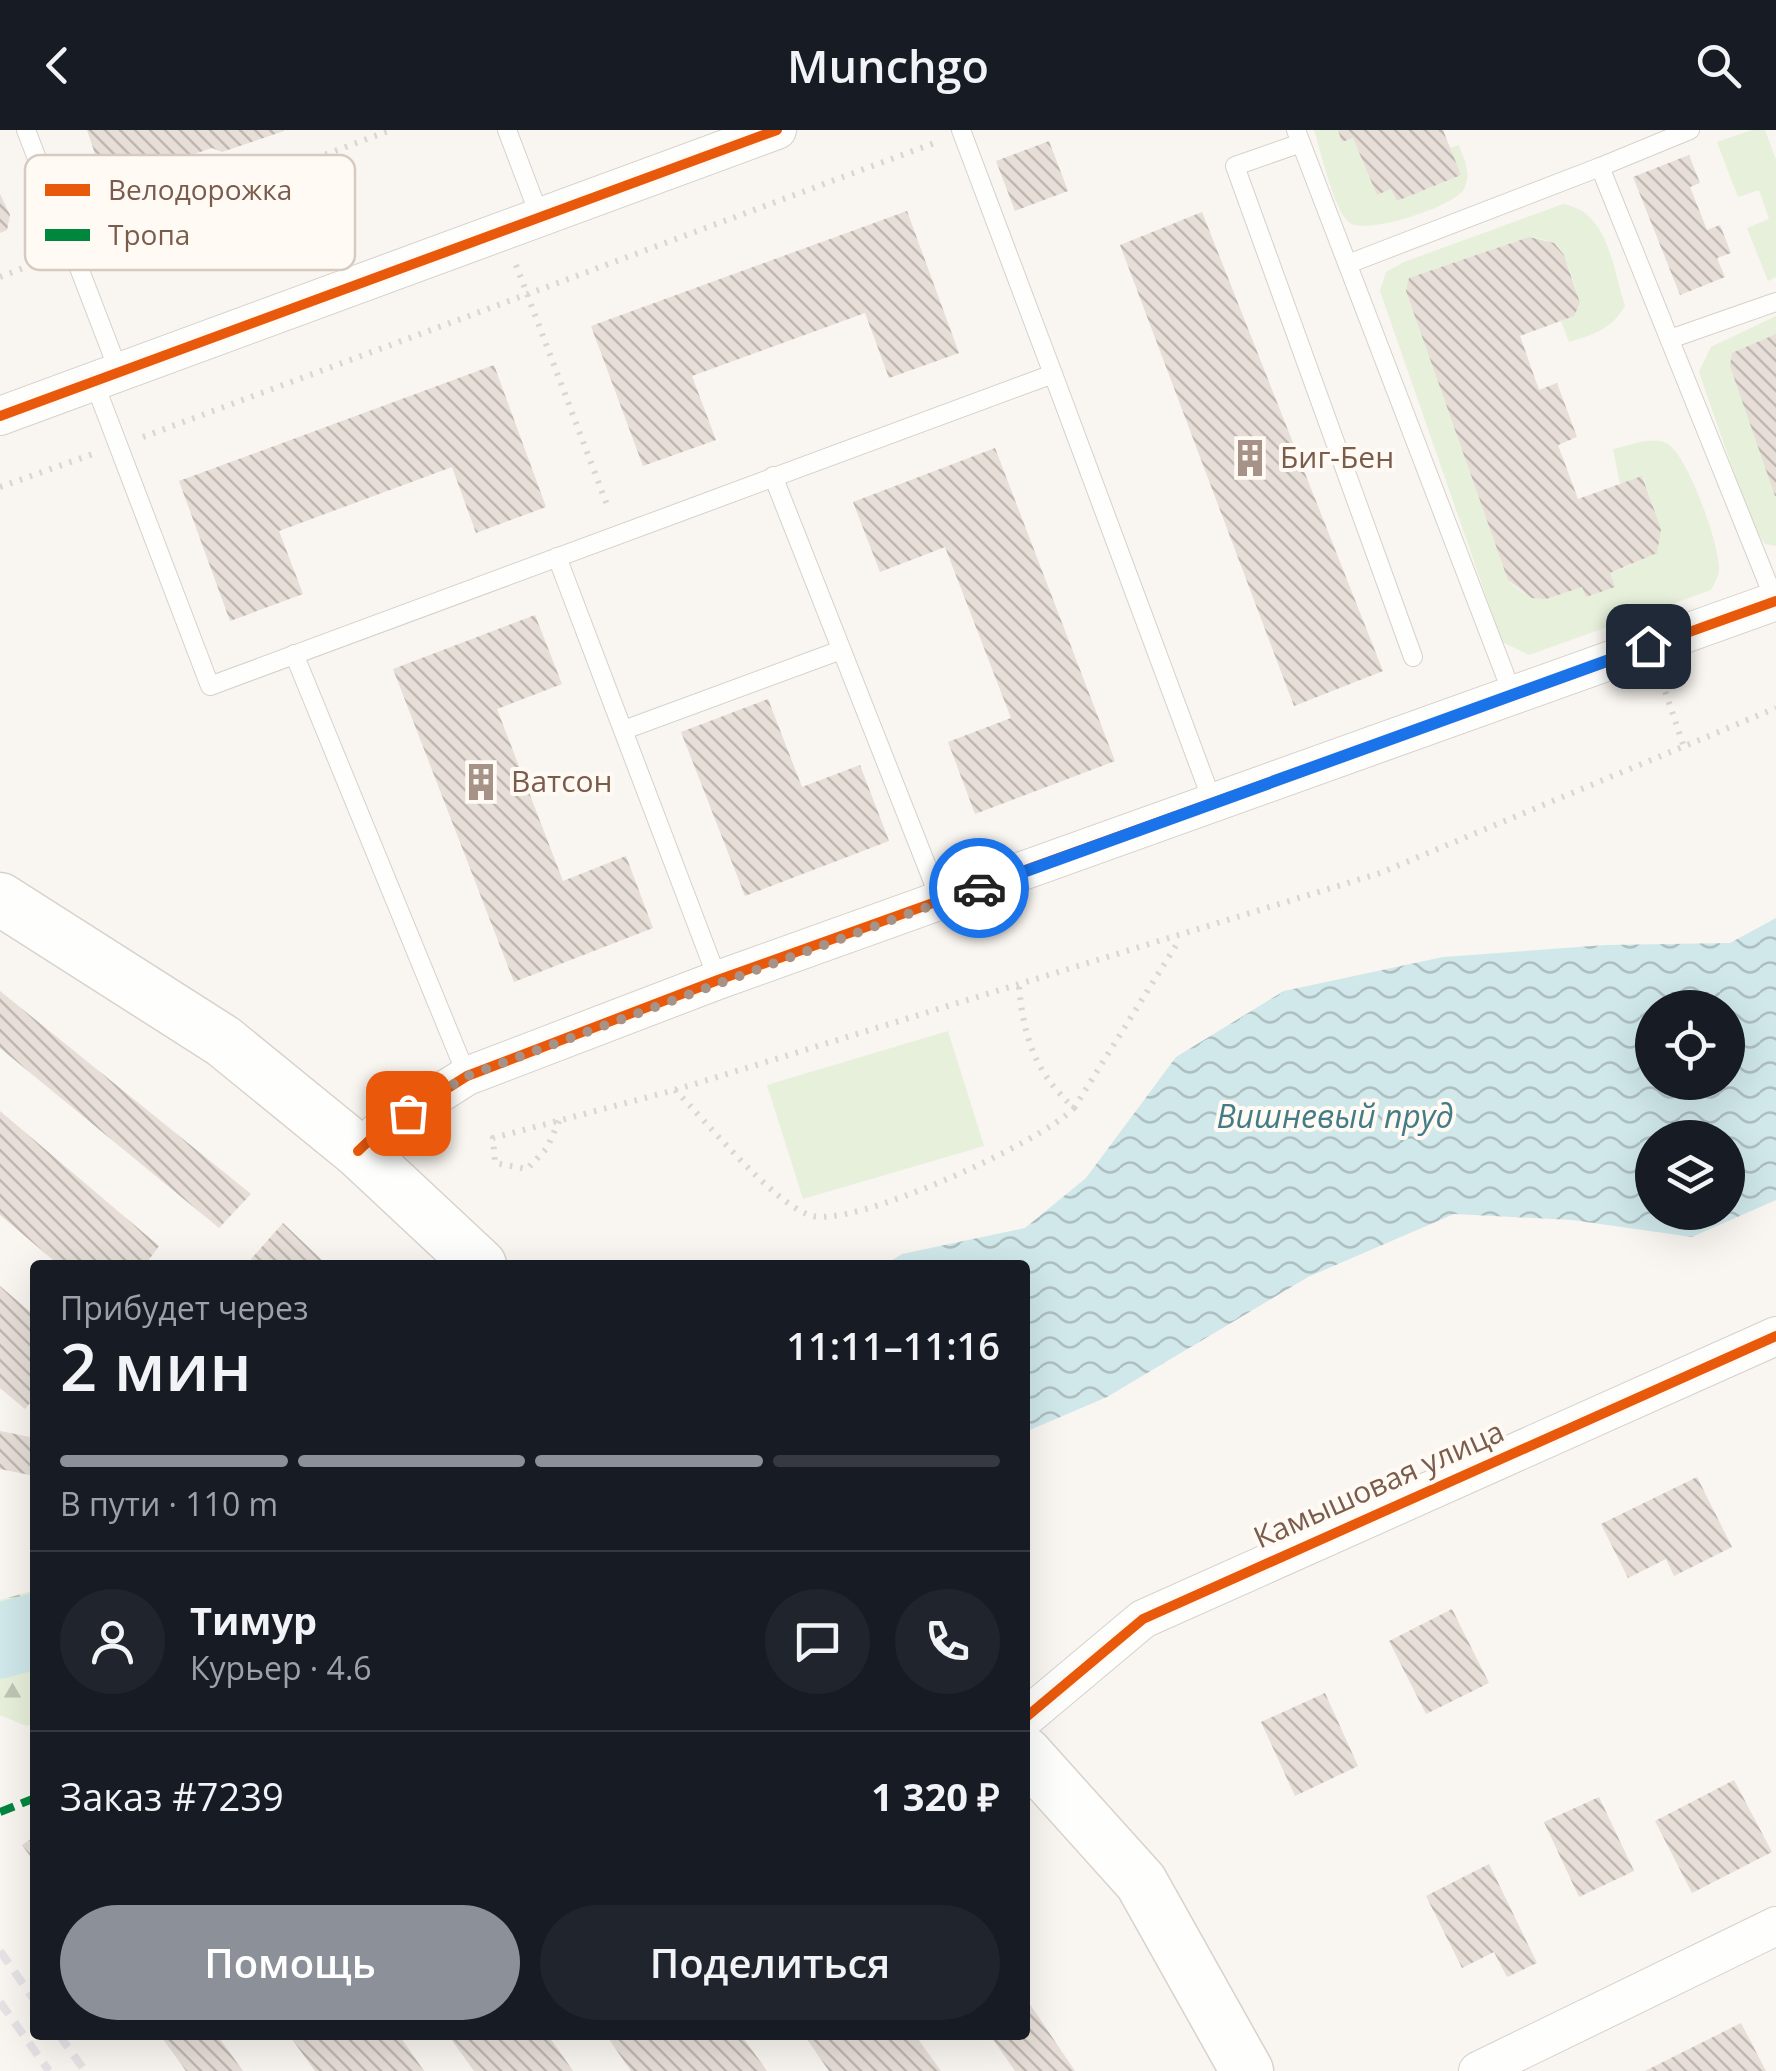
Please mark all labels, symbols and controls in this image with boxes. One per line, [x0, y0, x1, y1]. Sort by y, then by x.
text: Munchgo [787, 35, 989, 96]
icon: back [30, 38, 85, 93]
icon: search [1691, 38, 1746, 93]
legend [25, 155, 355, 270]
text: Велодорожка [108, 170, 292, 208]
text: Тропа [108, 215, 190, 253]
place label: Биг-Бен [1280, 436, 1394, 477]
building icon: Биг-Бен [1229, 437, 1271, 479]
pin [1606, 604, 1691, 689]
icon: home [1621, 619, 1676, 674]
place label: Ватсон [511, 760, 613, 801]
building icon: Ватсон [460, 761, 502, 803]
courier [929, 838, 1029, 938]
icon: car [952, 861, 1007, 916]
map controls [1635, 990, 1745, 1230]
button: locate [1635, 990, 1745, 1100]
pin [366, 1071, 451, 1156]
icon: bag [381, 1086, 436, 1141]
water label: Вишневый пруд [1216, 1094, 1454, 1137]
button: layers [1635, 1120, 1745, 1230]
text: Прибудет через [60, 1286, 308, 1329]
text: 11:11–11:16 [786, 1319, 1000, 1371]
text: 2 мин [60, 1322, 252, 1410]
street label: Камышовая улица [1247, 1410, 1510, 1557]
text: В пути · 110 m [60, 1482, 278, 1525]
button: person [60, 1589, 165, 1694]
button: chat [765, 1589, 870, 1694]
button: phone [895, 1589, 1000, 1694]
text: Тимур [190, 1594, 317, 1646]
text: Курьер · 4.6 [190, 1646, 372, 1689]
text: Заказ #7239 [60, 1770, 284, 1822]
text: 1 320 ₽ [871, 1770, 1000, 1822]
button: Помощь [60, 1905, 520, 2020]
button: Поделиться [540, 1905, 1000, 2020]

